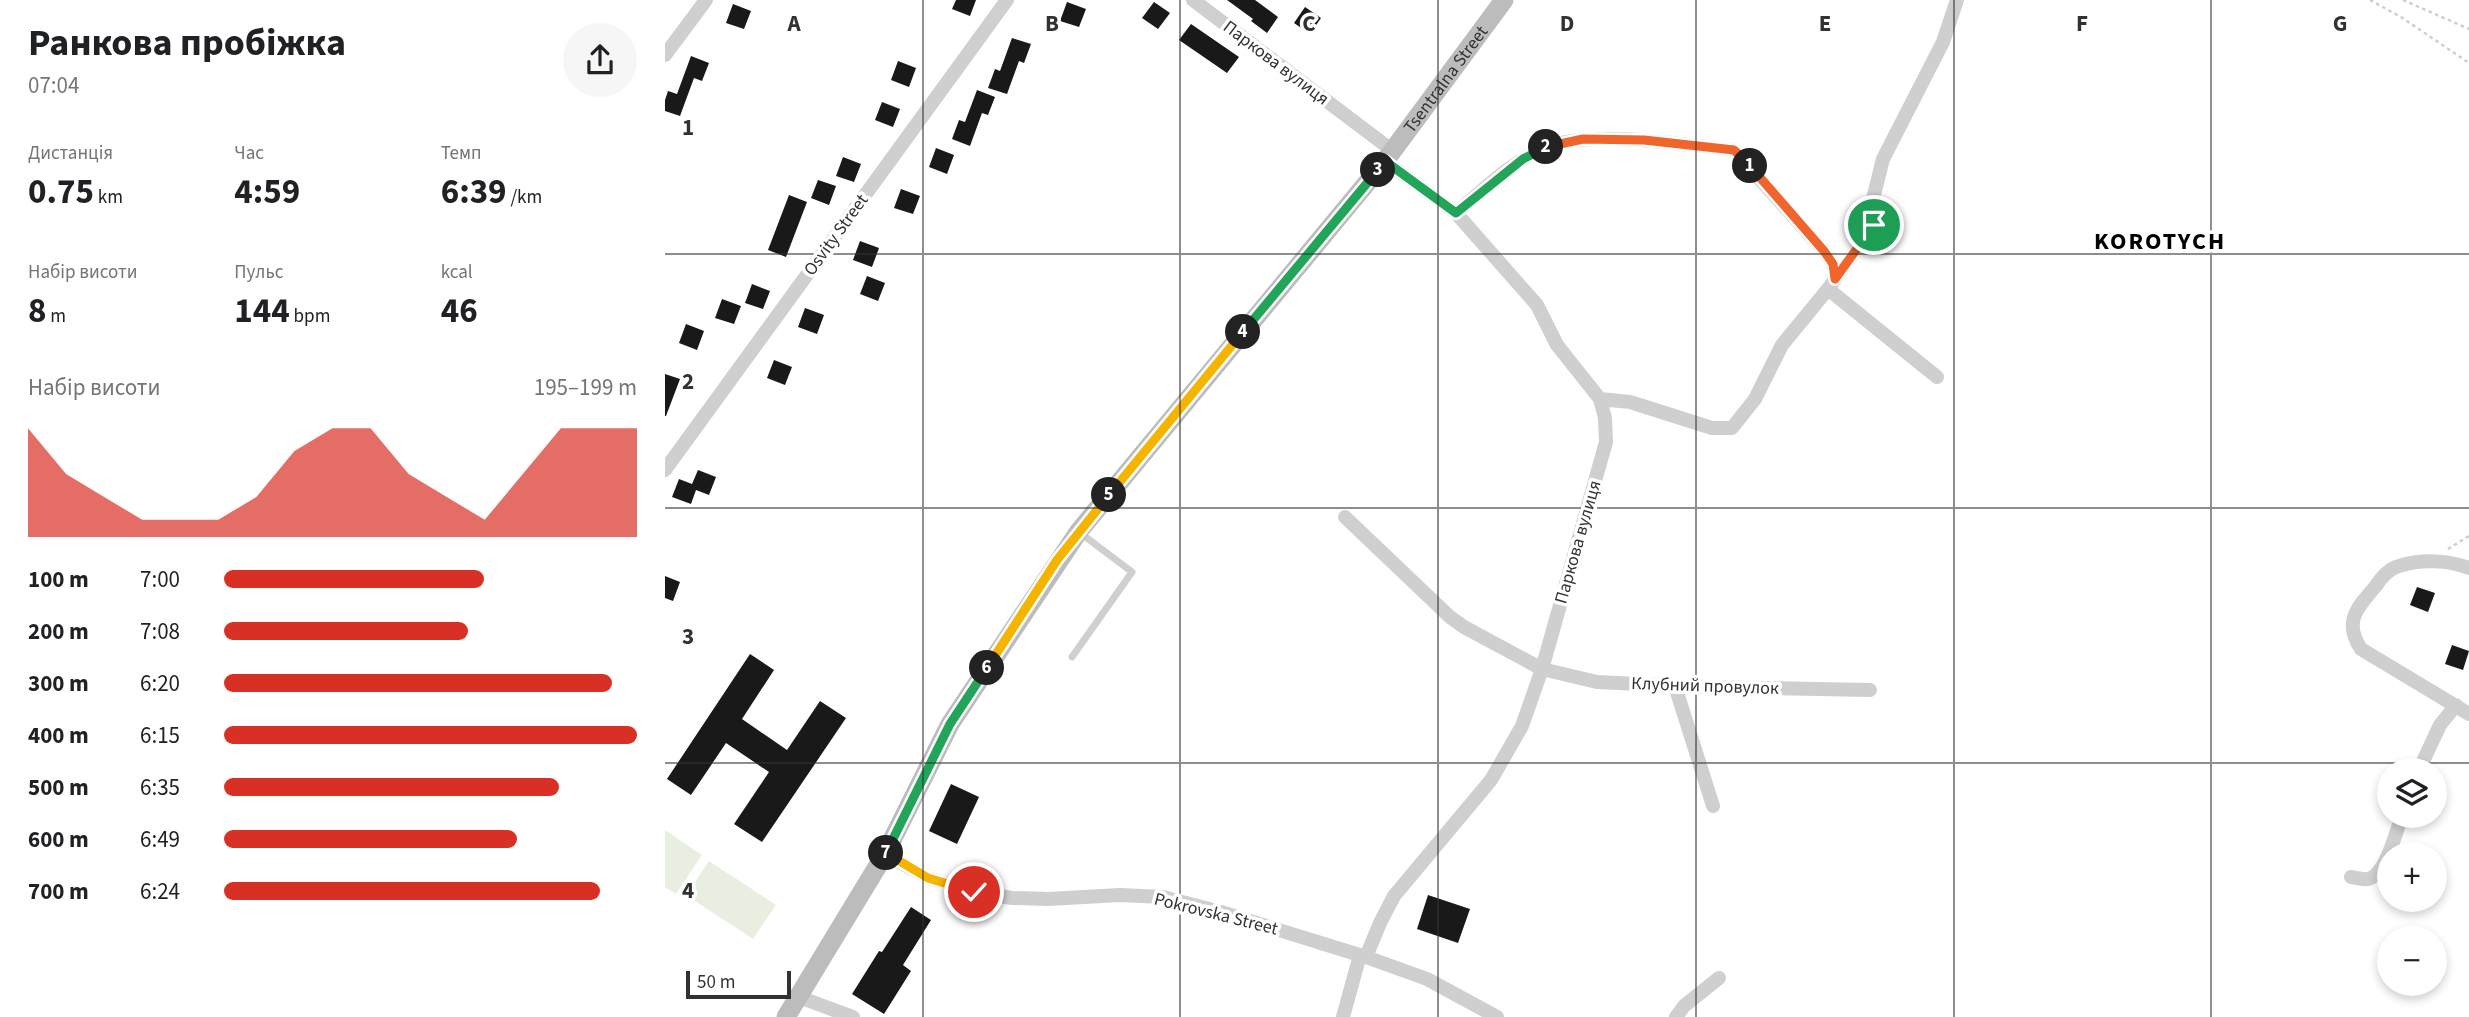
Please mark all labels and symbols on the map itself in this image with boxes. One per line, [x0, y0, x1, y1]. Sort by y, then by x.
text: A [786, 7, 801, 40]
text: B [1045, 7, 1059, 40]
text: C [1302, 7, 1316, 40]
text: D [1560, 7, 1574, 40]
text: E [1819, 7, 1831, 40]
text: F [2076, 7, 2088, 40]
text: G [2333, 7, 2347, 40]
street label: Паркова вулиця [1218, 15, 1334, 111]
street label: Tsentralna Street [1397, 20, 1494, 138]
text: 1 [682, 111, 694, 144]
pin: 2 [1529, 130, 1563, 164]
pin: 1 [1733, 148, 1767, 184]
pin: 3 [1361, 152, 1395, 188]
street label: Osvity Street [798, 189, 874, 281]
pin [1844, 195, 1904, 255]
district label: KOROTYCH [2094, 224, 2226, 259]
pin: 4 [1225, 314, 1261, 350]
text: 2 [682, 365, 694, 398]
pin: 5 [1091, 477, 1127, 512]
street label: Паркова вулиця [1548, 477, 1608, 607]
text: 3 [682, 620, 694, 653]
pin: 6 [969, 650, 1005, 686]
street label: Клубний провулок [1631, 671, 1779, 701]
pin: 7 [869, 836, 903, 870]
pin [944, 862, 1004, 922]
text: 4 [682, 874, 694, 907]
street label: Pokrovska Street [1152, 887, 1280, 941]
scale bar [686, 968, 791, 1000]

